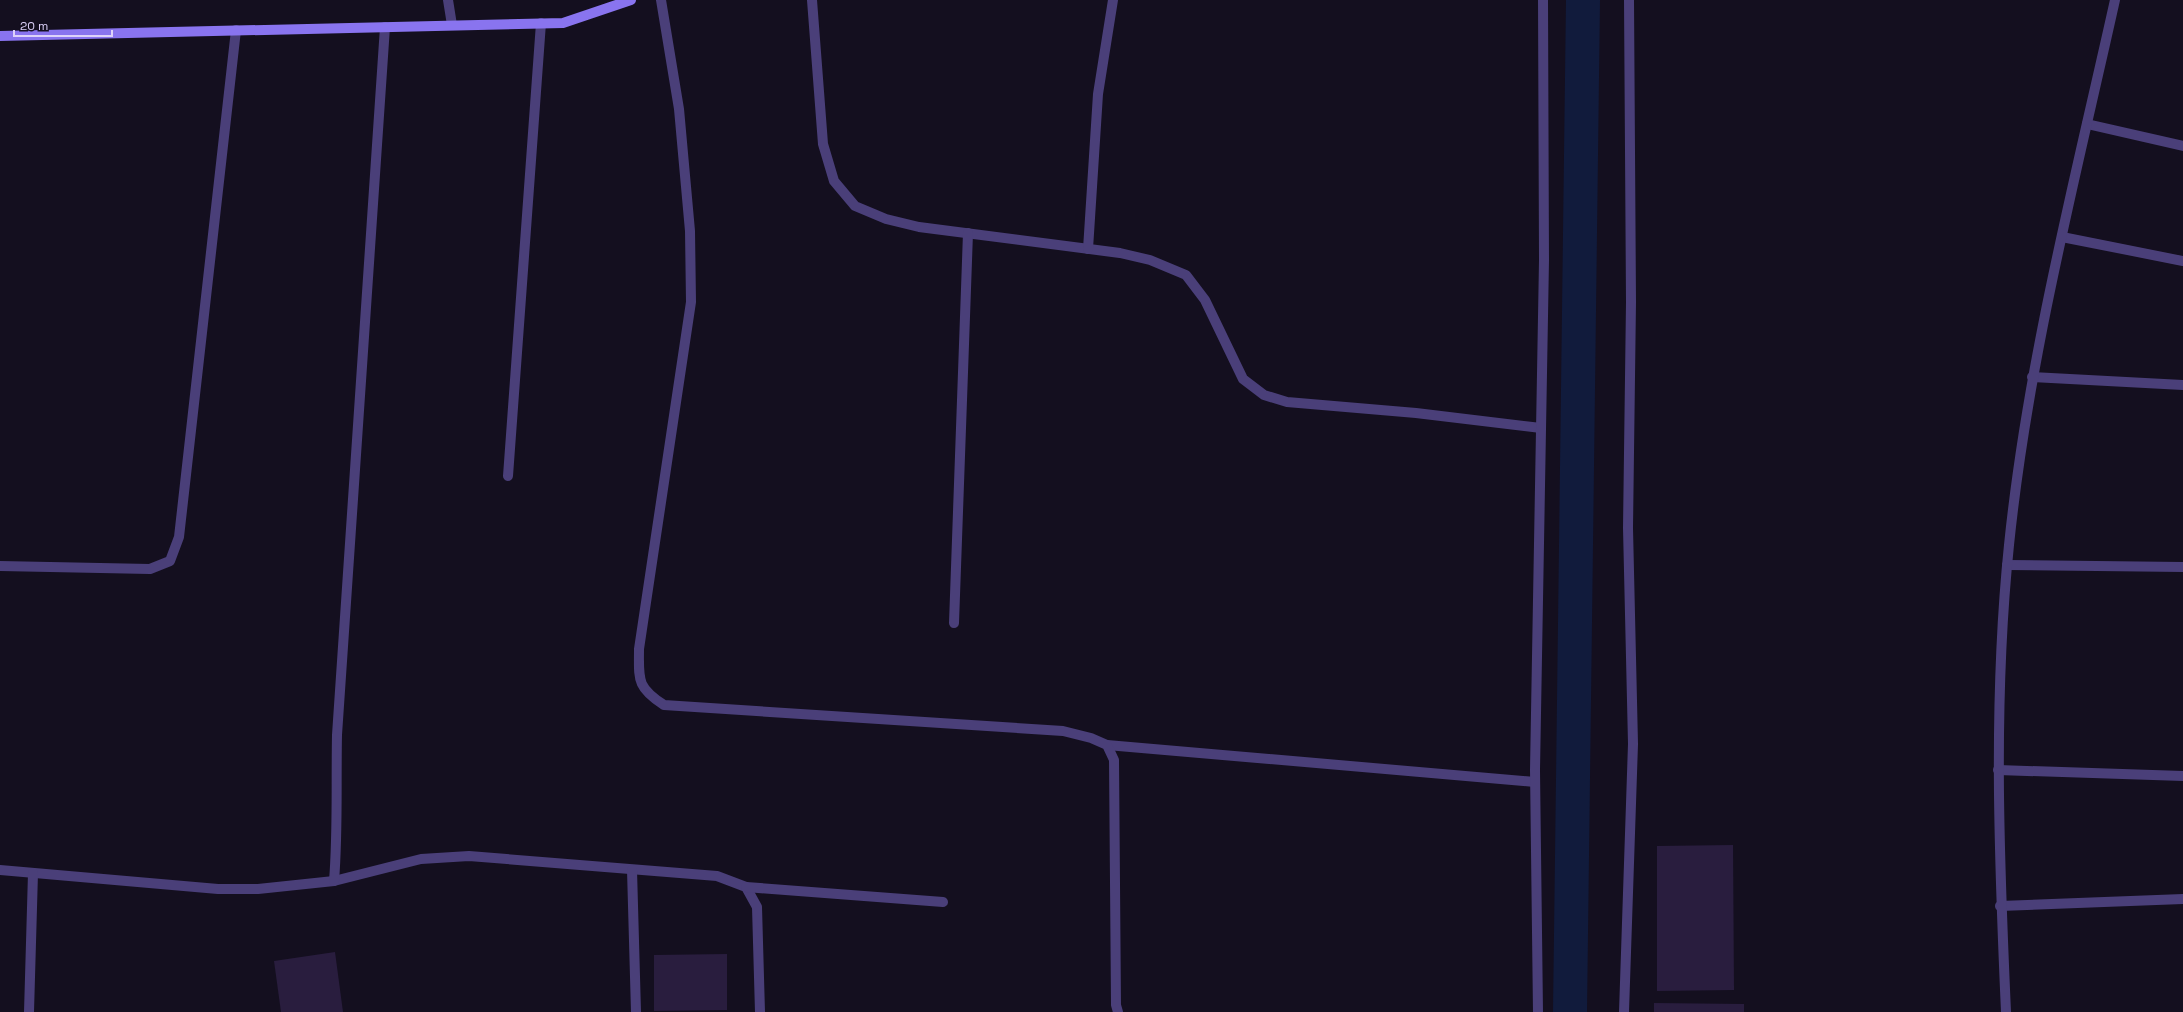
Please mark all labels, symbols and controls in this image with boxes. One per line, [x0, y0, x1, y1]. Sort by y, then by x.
scale bar [14, 12, 112, 38]
text: 20 m [20, 18, 48, 34]

